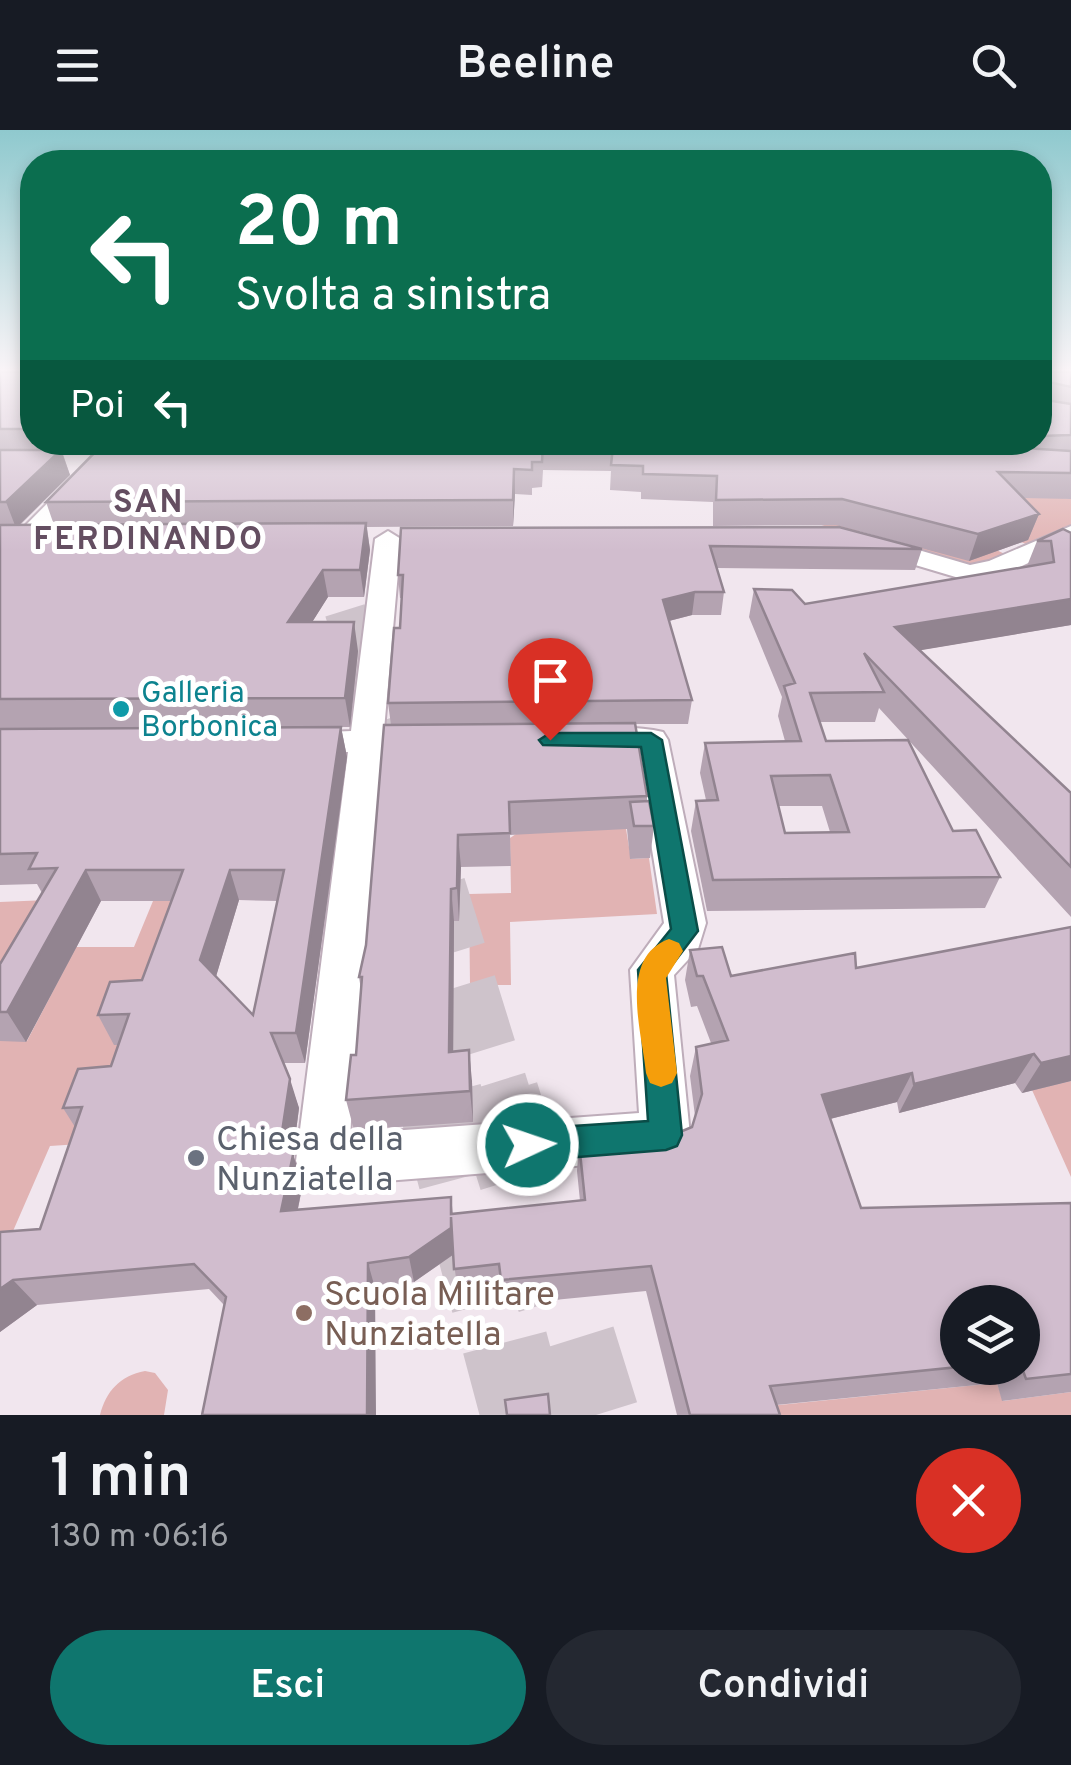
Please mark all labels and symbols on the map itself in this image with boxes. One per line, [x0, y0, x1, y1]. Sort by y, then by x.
district label: SAN FERDINANDO [33, 484, 265, 561]
pin [508, 638, 593, 741]
place label: Galleria Borbonica [141, 676, 278, 747]
marker: Galleria Borbonica [110, 698, 132, 720]
position arrow [476, 1093, 580, 1197]
place label: Chiesa della Nunziatella [216, 1119, 404, 1203]
marker: Chiesa della Nunziatella [185, 1147, 207, 1169]
place label: Scuola Militare Nunziatella [324, 1274, 555, 1358]
marker: Scuola Militare Nunziatella [293, 1302, 315, 1324]

